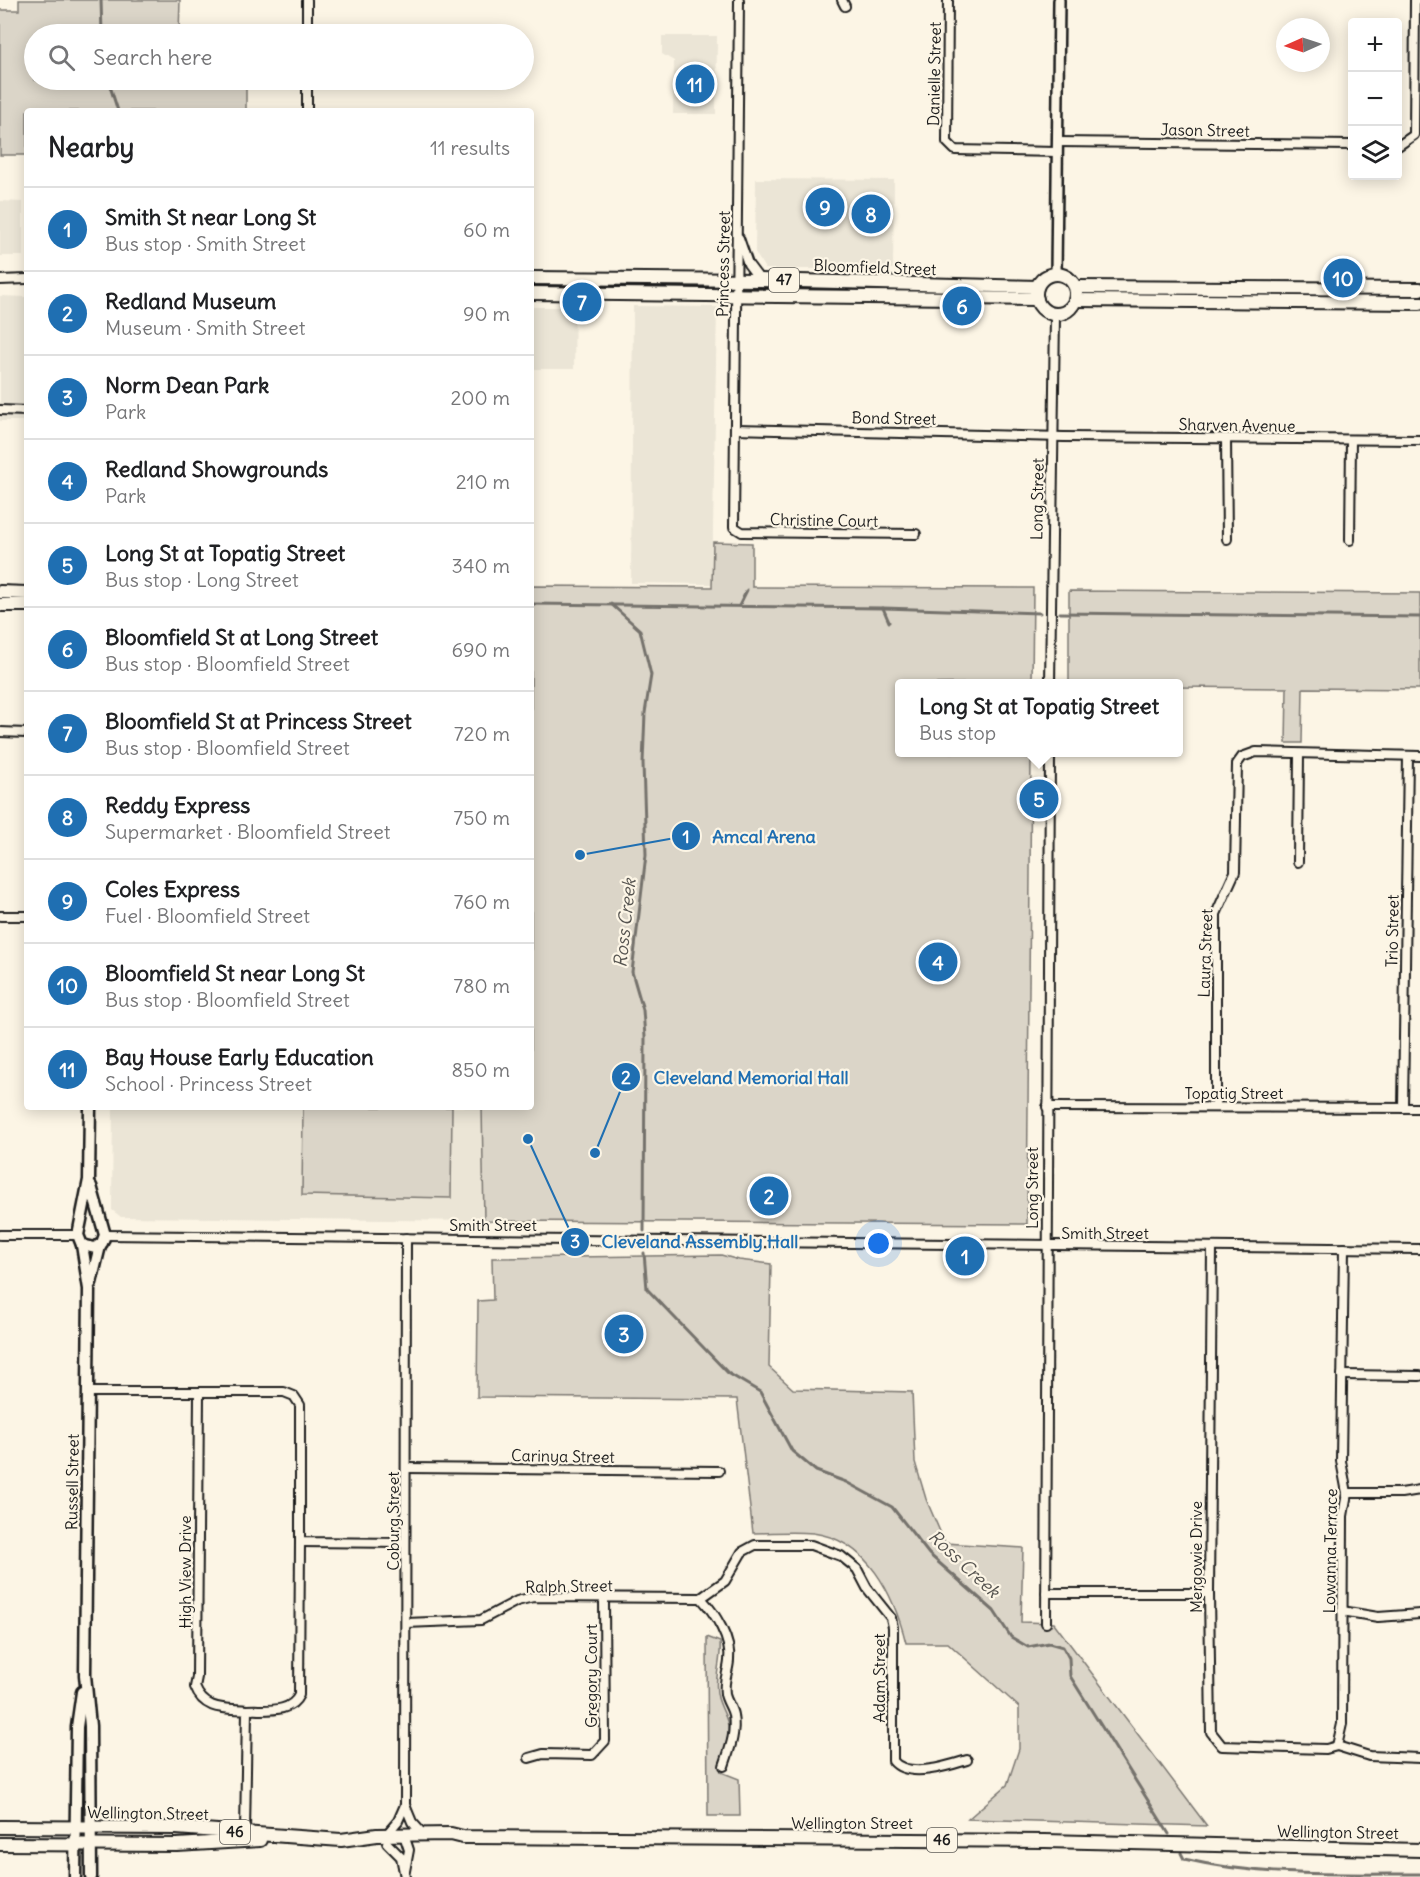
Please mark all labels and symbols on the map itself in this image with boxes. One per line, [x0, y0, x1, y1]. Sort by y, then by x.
north arrow [1276, 18, 1330, 72]
street label: Danielle Street [923, 21, 945, 126]
pin: 11 [676, 62, 714, 106]
street label: Jason Street [1160, 119, 1250, 141]
pin: 9 [806, 184, 844, 230]
pin: 8 [852, 192, 890, 236]
street label: Princess Street [712, 210, 734, 317]
street label: Bloomfield Street [813, 255, 937, 279]
pin: 10 [1324, 256, 1362, 300]
road number: 47 [769, 268, 799, 292]
pin: 7 [562, 280, 602, 324]
pin: 6 [942, 284, 982, 328]
street label: Bond Street [852, 407, 937, 429]
street label: Sharven Avenue [1178, 414, 1296, 436]
street label: Long Street [1026, 457, 1048, 540]
street label: Christine Court [770, 509, 879, 531]
pin: 5 [1020, 776, 1058, 822]
callout: Amcal Arena [671, 818, 828, 854]
text: 1 [682, 825, 690, 848]
text: Amcal Arena [712, 825, 816, 848]
water label: Ross Creek [608, 876, 641, 969]
street label: Trio Street [1381, 894, 1403, 968]
street label: Laura Street [1193, 908, 1217, 998]
pin: 4 [918, 940, 958, 984]
callout: Cleveland Memorial Hall [611, 1059, 860, 1095]
text: 2 [621, 1066, 631, 1089]
text: Cleveland Memorial Hall [654, 1066, 848, 1089]
street label: Topatig Street [1185, 1083, 1284, 1103]
street label: Long Street [1022, 1146, 1042, 1229]
pin: 2 [750, 1174, 788, 1218]
street label: Smith Street [449, 1215, 537, 1235]
street label: Smith Street [1061, 1223, 1149, 1243]
callout: Cleveland Assembly Hall [560, 1224, 810, 1260]
your location [864, 1229, 893, 1258]
text: 3 [570, 1230, 580, 1253]
text: Cleveland Assembly Hall [602, 1230, 798, 1253]
pin: 1 [946, 1234, 984, 1278]
pin: 3 [604, 1312, 644, 1356]
street label: Russell Street [61, 1433, 83, 1530]
street label: Carinya Street [511, 1445, 616, 1467]
street label: Coburg Street [383, 1471, 403, 1571]
street label: Lowanna Terrace [1319, 1488, 1341, 1614]
street label: Mergowie Drive [1186, 1501, 1206, 1613]
street label: High View Drive [175, 1515, 195, 1629]
water label: Ross Creek [924, 1525, 1006, 1604]
street label: Ralph Street [525, 1575, 614, 1597]
street label: Gregory Court [581, 1623, 601, 1728]
street label: Adam Street [869, 1633, 889, 1723]
street label: Wellington Street [87, 1802, 210, 1824]
street label: Wellington Street [791, 1813, 913, 1833]
road number: 46 [220, 1820, 250, 1844]
street label: Wellington Street [1277, 1821, 1400, 1843]
road number: 46 [927, 1828, 957, 1852]

